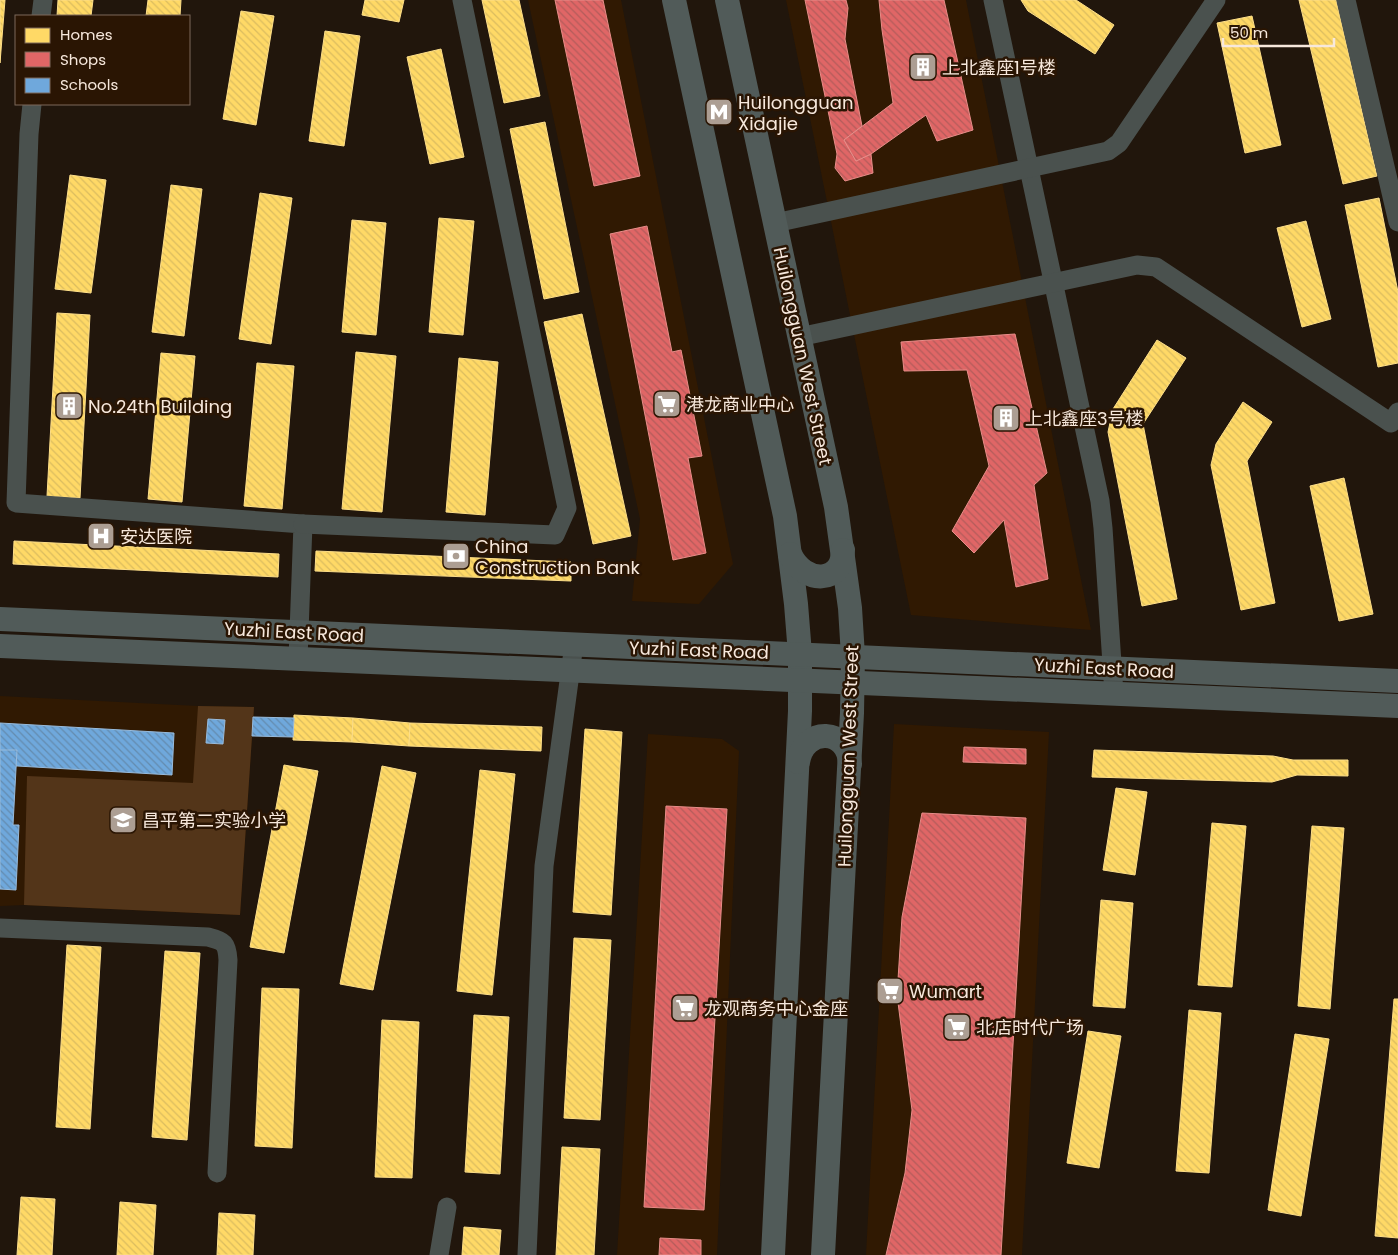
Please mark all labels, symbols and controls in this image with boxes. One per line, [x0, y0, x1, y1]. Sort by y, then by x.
legend [15, 15, 190, 105]
scale bar [1223, 15, 1334, 47]
text: 50 m [1230, 22, 1268, 43]
text: Homes [60, 24, 113, 45]
text: Shops [60, 49, 106, 70]
building icon: 上北鑫座1号楼 [908, 52, 938, 82]
place label: 上北鑫座1号楼 [942, 55, 1056, 80]
text: Schools [60, 74, 118, 95]
place label: Huilongguan Xidajie [738, 90, 853, 136]
metro station icon: Huilongguan Xidajie [704, 97, 734, 127]
street label: Huilongguan West Street [768, 245, 838, 467]
supermarket icon: 港龙商业中心 [652, 389, 682, 419]
building icon: No.24th Building [54, 391, 84, 421]
place label: 港龙商业中心 [686, 392, 794, 417]
place label: No.24th Building [88, 394, 232, 419]
building icon: 上北鑫座3号楼 [991, 403, 1021, 433]
place label: 上北鑫座3号楼 [1025, 406, 1144, 431]
hospital icon: 安达医院 [86, 521, 116, 551]
place label: 安达医院 [120, 524, 192, 549]
place label: China Construction Bank [475, 534, 641, 580]
bank icon: China Construction Bank [441, 541, 471, 571]
street label: Yuzhi East Road [223, 616, 365, 648]
street label: Yuzhi East Road [629, 635, 769, 665]
street label: Huilongguan West Street [832, 644, 864, 868]
street label: Yuzhi East Road [1033, 652, 1175, 684]
school or university icon: 昌平第二实验小学 [108, 805, 138, 835]
place label: 昌平第二实验小学 [142, 808, 286, 833]
supermarket icon: Wumart [875, 976, 905, 1006]
place label: Wumart [909, 979, 982, 1004]
supermarket icon: 龙观商务中心金座 [670, 993, 700, 1023]
place label: 龙观商务中心金座 [704, 996, 848, 1021]
supermarket icon: 北店时代广场 [942, 1012, 972, 1042]
place label: 北店时代广场 [976, 1015, 1084, 1040]

